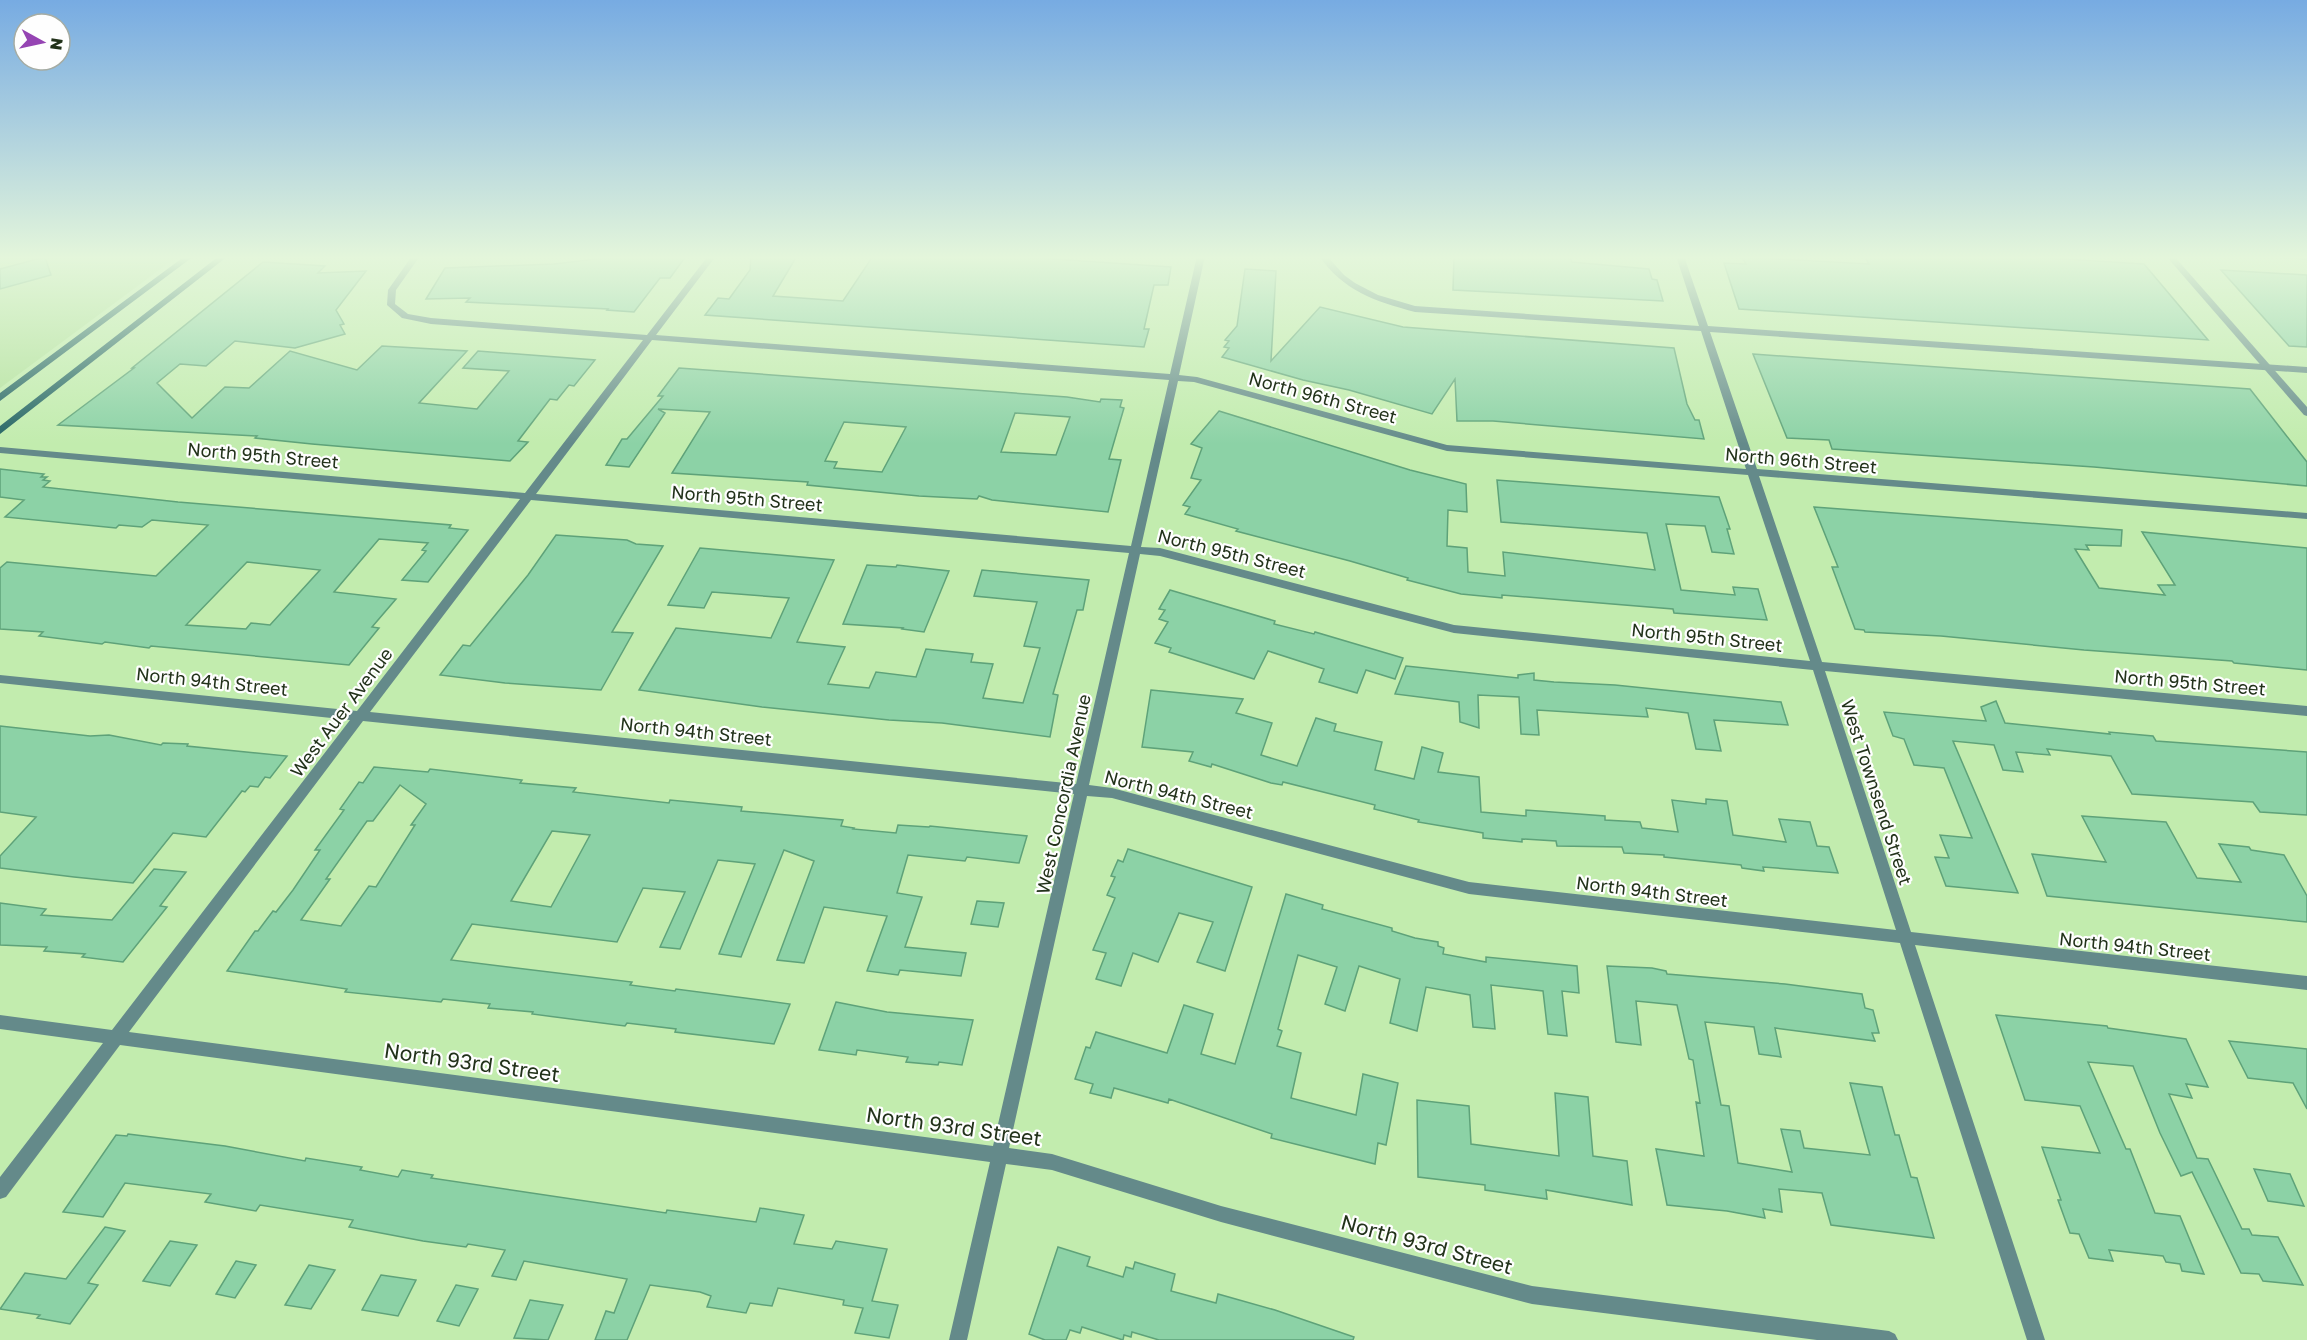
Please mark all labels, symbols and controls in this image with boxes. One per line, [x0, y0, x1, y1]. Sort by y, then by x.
north arrow [12, 12, 72, 72]
text: N [46, 37, 68, 52]
street label: North 96th Street [1247, 367, 1399, 427]
street label: North 95th Street [186, 437, 340, 473]
street label: North 96th Street [1724, 442, 1878, 478]
street label: North 95th Street [670, 480, 824, 516]
street label: North 95th Street [1156, 524, 1308, 582]
street label: North 95th Street [1630, 618, 1784, 656]
street label: West Auer Avenue [285, 643, 397, 781]
street label: North 94th Street [135, 662, 289, 700]
street label: North 95th Street [2113, 664, 2267, 700]
street label: West Concordia Avenue [1031, 692, 1095, 896]
street label: West Townsend Street [1837, 696, 1917, 888]
street label: North 94th Street [619, 712, 773, 750]
street label: North 94th Street [1102, 765, 1256, 823]
street label: North 94th Street [1575, 871, 1729, 911]
street label: North 94th Street [2058, 927, 2212, 965]
street label: North 93rd Street [383, 1037, 561, 1087]
street label: North 93rd Street [865, 1101, 1043, 1151]
street label: North 93rd Street [1338, 1209, 1516, 1279]

